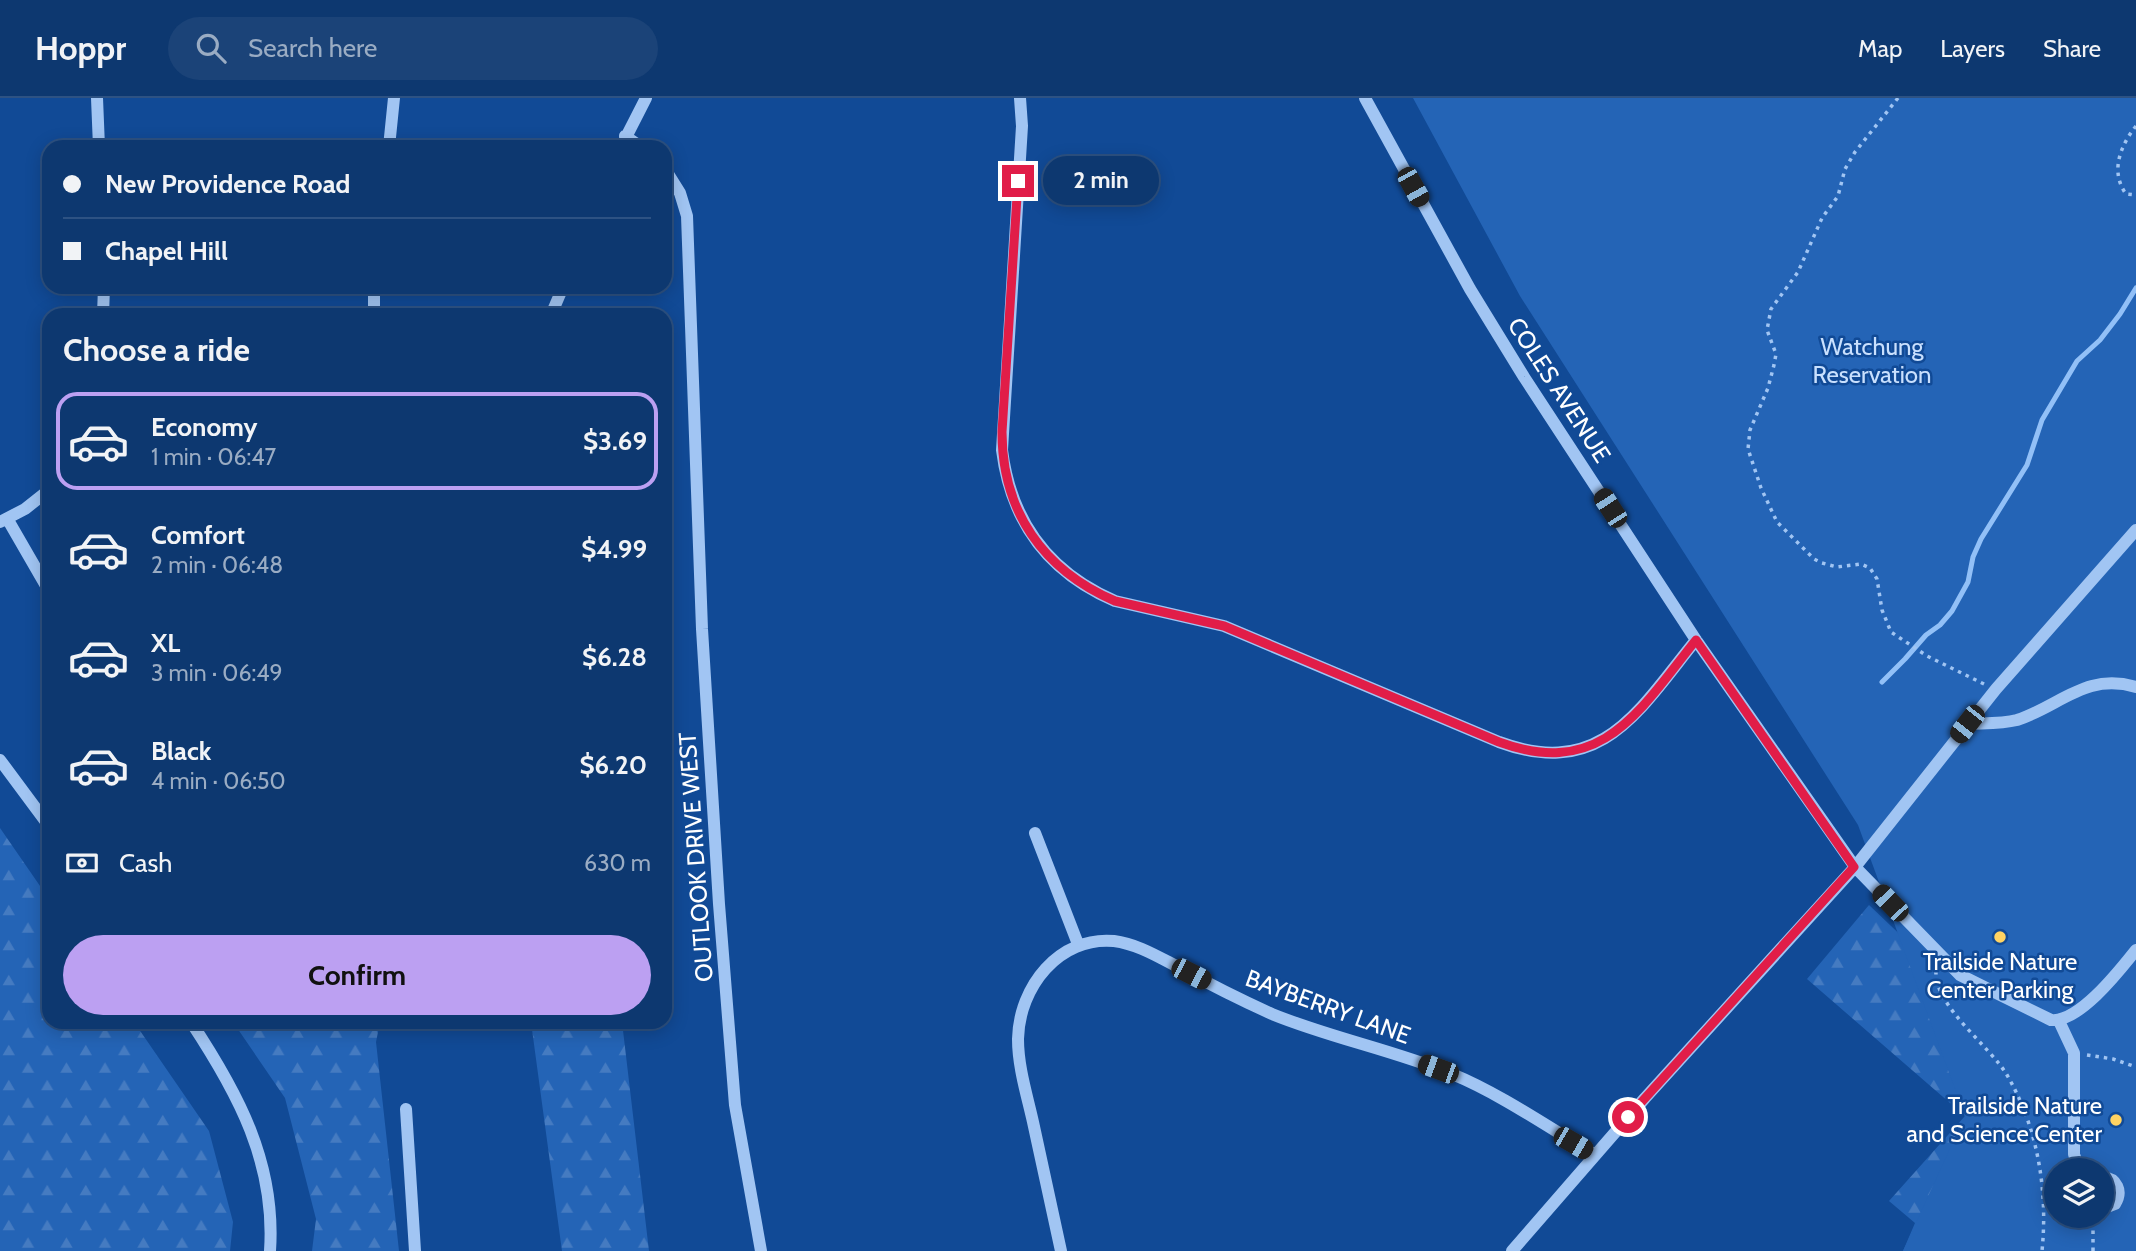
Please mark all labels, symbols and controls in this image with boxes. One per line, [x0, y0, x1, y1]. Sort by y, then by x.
search box [168, 17, 658, 80]
text: Hoppr [35, 28, 126, 68]
icon: search [192, 29, 230, 67]
text: Search here [248, 32, 377, 64]
text: Map [1858, 34, 1902, 63]
text: Layers [1940, 34, 2005, 63]
text: Share [2043, 34, 2101, 63]
callout: 2 min [1042, 156, 1158, 206]
car [1394, 164, 1433, 210]
route end [1002, 165, 1034, 197]
text: 2 min [1073, 166, 1129, 194]
text: New Providence Road [105, 168, 350, 200]
text: Chapel Hill [105, 235, 228, 267]
street label: COLES AVENUE [1502, 312, 1617, 468]
text: Choose a ride [63, 330, 250, 369]
park label: Watchung Reservation [1813, 332, 1931, 389]
icon: car [67, 410, 130, 473]
text: Economy [151, 411, 257, 443]
text: $3.69 [583, 425, 647, 457]
text: 1 min · 06:47 [151, 443, 276, 471]
car [1590, 485, 1631, 531]
icon: car [67, 518, 130, 581]
text: Comfort [151, 519, 245, 551]
text: $4.99 [581, 533, 647, 565]
text: 2 min · 06:48 [151, 551, 283, 579]
icon: car [67, 626, 130, 689]
text: XL [151, 627, 180, 659]
text: $6.28 [582, 641, 647, 673]
text: 3 min · 06:49 [151, 659, 283, 687]
car [1946, 701, 1989, 747]
street label: OUTLOOK DRIVE WEST [672, 731, 719, 983]
icon: car [67, 734, 130, 797]
text: Black [151, 735, 211, 767]
text: $6.20 [579, 749, 647, 781]
text: 4 min · 06:50 [151, 767, 286, 795]
icon: cash [63, 844, 101, 882]
text: Cash [119, 847, 172, 879]
text: 630 m [584, 849, 651, 877]
car [1868, 881, 1913, 925]
marker: Trailside Nature Center Parking [1992, 929, 2008, 945]
button: Confirm [63, 935, 651, 1015]
place label: Trailside Nature Center Parking [1923, 947, 2077, 1004]
car [1168, 955, 1215, 993]
street label: BAYBERRY LANE [1242, 963, 1415, 1050]
car [1415, 1052, 1462, 1086]
place label: Trailside Nature and Science Center [1906, 1091, 2102, 1148]
route start [1612, 1101, 1644, 1133]
marker: Trailside Nature and Science Center [2108, 1112, 2124, 1128]
car [1550, 1123, 1597, 1163]
map controls [2044, 1158, 2114, 1228]
button: layers [2044, 1158, 2114, 1228]

